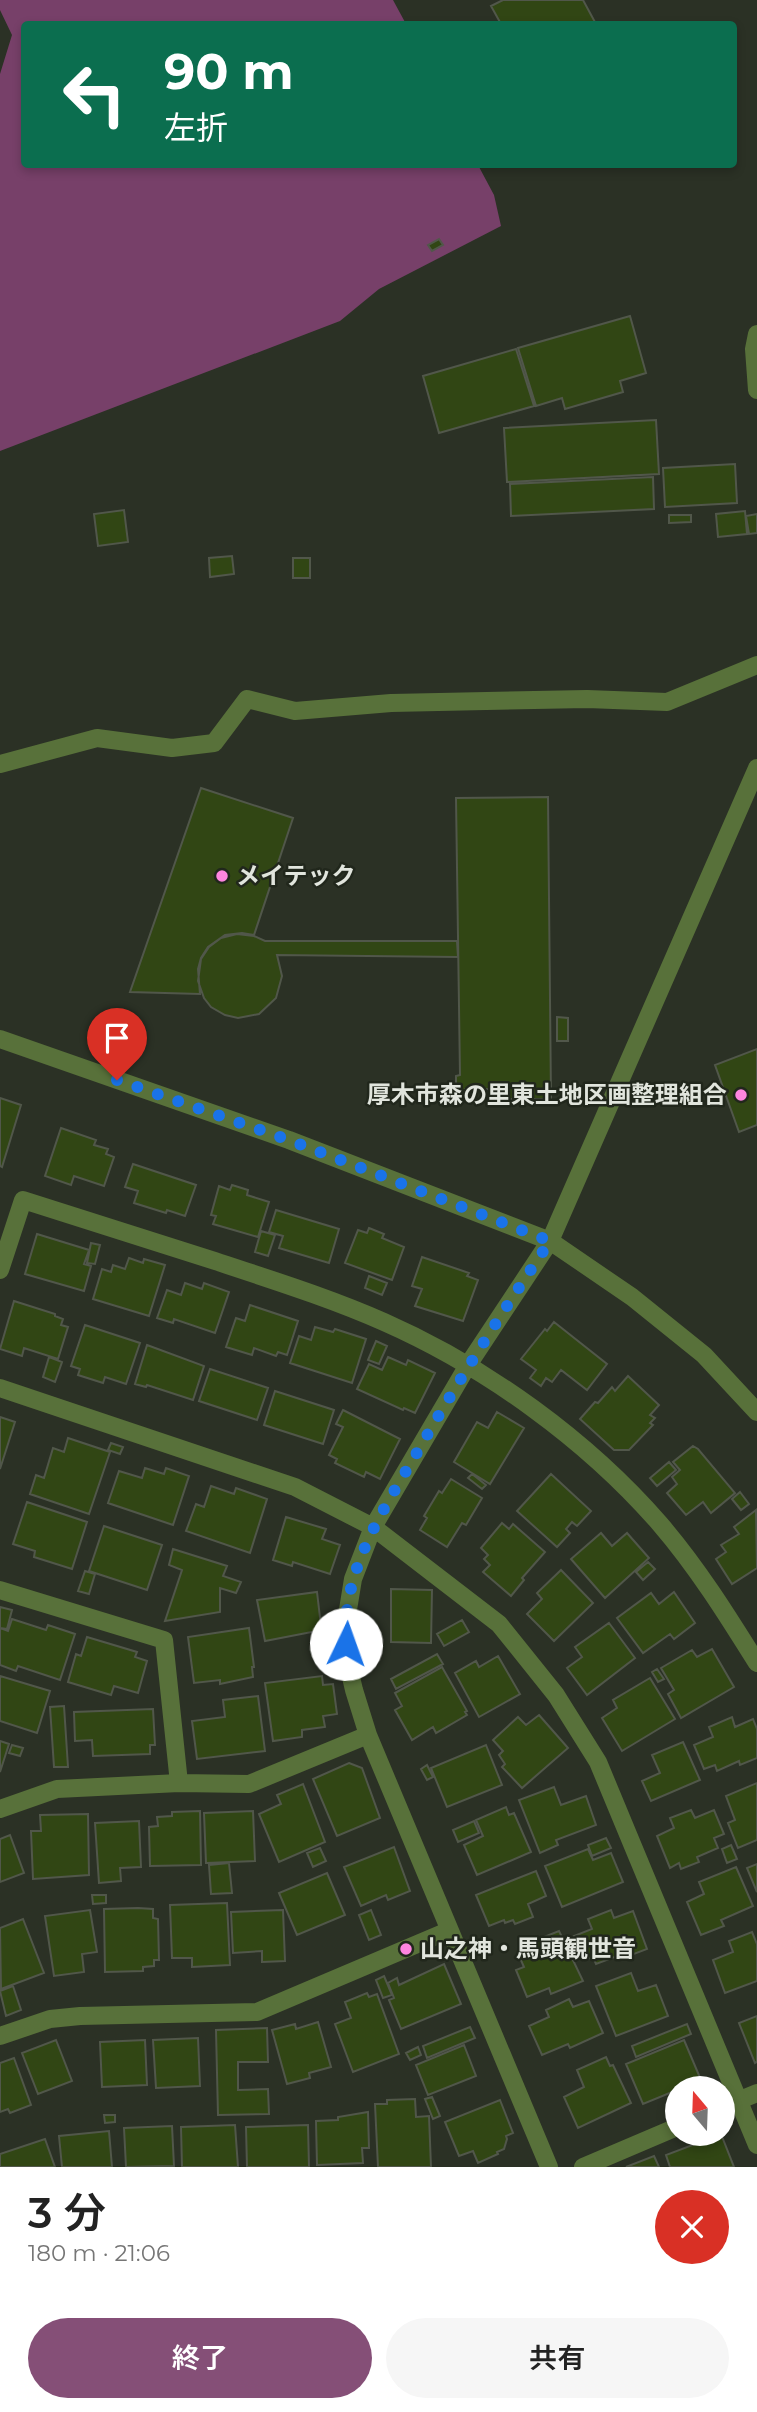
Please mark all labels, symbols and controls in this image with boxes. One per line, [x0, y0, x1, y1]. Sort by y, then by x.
text: 90 m [164, 42, 294, 101]
icon: left [49, 49, 140, 140]
text: 左折 [164, 108, 228, 147]
place label: メイテック [236, 861, 356, 890]
marker: メイテック [214, 868, 230, 884]
pin [87, 1008, 147, 1080]
icon: arrive [98, 1019, 136, 1057]
place label: 厚木市森の里東土地区画整理組合 [367, 1080, 727, 1109]
marker: 厚木市森の里東土地区画整理組合 [733, 1087, 749, 1103]
position arrow [309, 1607, 383, 1681]
place label: 山之神・馬頭観世音 [420, 1934, 636, 1963]
marker: 山之神・馬頭観世音 [398, 1941, 414, 1957]
north arrow [665, 2076, 735, 2146]
map controls [665, 2076, 735, 2146]
text: 3 分 [28, 2187, 106, 2239]
button: close [655, 2190, 729, 2264]
text: 180 m · 21:06 [28, 2239, 170, 2267]
button: 終了 [28, 2318, 372, 2398]
button: 共有 [386, 2318, 729, 2398]

